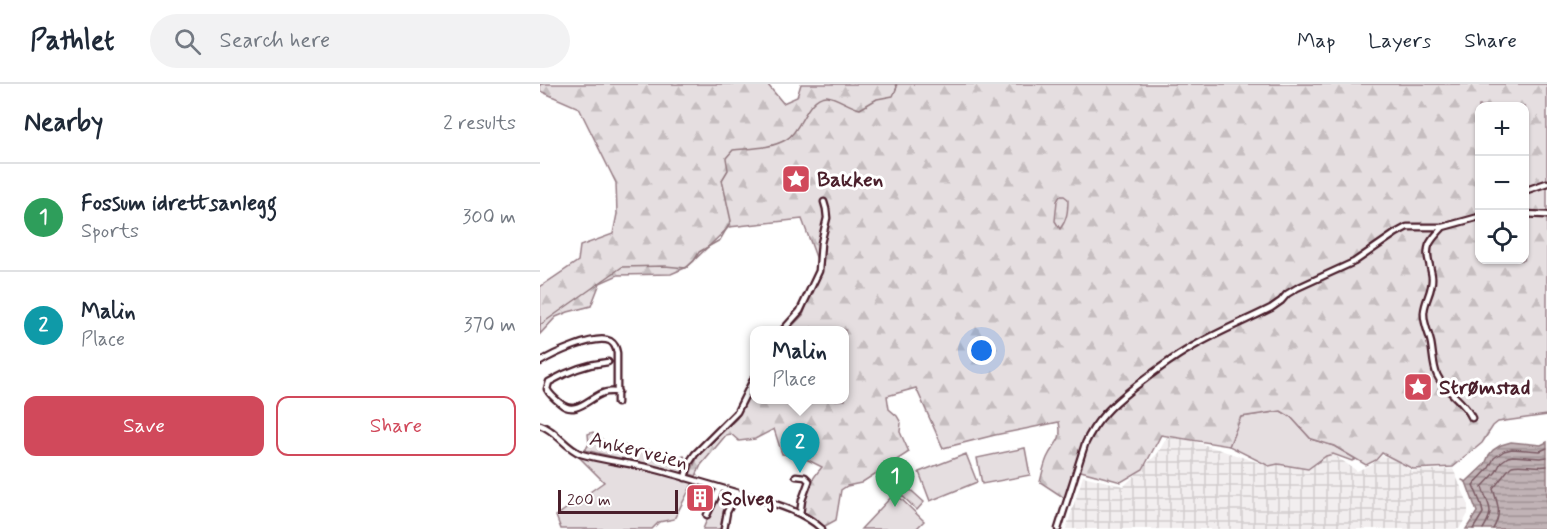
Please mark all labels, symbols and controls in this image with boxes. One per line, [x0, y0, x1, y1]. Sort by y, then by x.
search box [150, 14, 570, 68]
text: Pathlet [30, 23, 114, 60]
icon: search [171, 25, 204, 58]
text: Search here [219, 27, 330, 55]
text: Map [1297, 27, 1335, 55]
text: Layers [1368, 27, 1431, 55]
text: Share [1464, 27, 1517, 55]
map controls [1475, 102, 1529, 264]
button: + [1475, 102, 1529, 156]
text: Nearby [24, 106, 103, 140]
text: 2 results [443, 110, 516, 137]
button: − [1475, 156, 1529, 210]
place icon: Bakken [780, 163, 812, 195]
place label: Bakken [817, 166, 883, 194]
text: Fossum idrettsanlegg [81, 190, 277, 218]
text: 1 [39, 204, 48, 231]
text: 300 m [462, 204, 516, 231]
button: locate [1475, 210, 1529, 264]
text: Sports [81, 218, 139, 245]
text: Malin [81, 298, 136, 326]
text: 2 [39, 312, 48, 339]
text: 370 m [464, 312, 516, 339]
text: Place [81, 326, 125, 353]
popup [750, 326, 849, 404]
your location [967, 336, 996, 365]
text: Malin [772, 338, 827, 366]
text: Place [772, 366, 816, 393]
place icon: Strømstad [1402, 371, 1434, 403]
place label: Strømstad [1439, 374, 1530, 402]
button: Save [24, 396, 264, 456]
button: Share [276, 396, 516, 456]
pin: 2 [780, 424, 820, 473]
street label: Ankerveien [587, 425, 691, 477]
pin: 1 [876, 458, 914, 507]
building icon: Solveg [684, 482, 716, 514]
place label: Solveg [721, 485, 774, 513]
scale bar [558, 487, 678, 514]
text: 200 m [567, 490, 611, 511]

